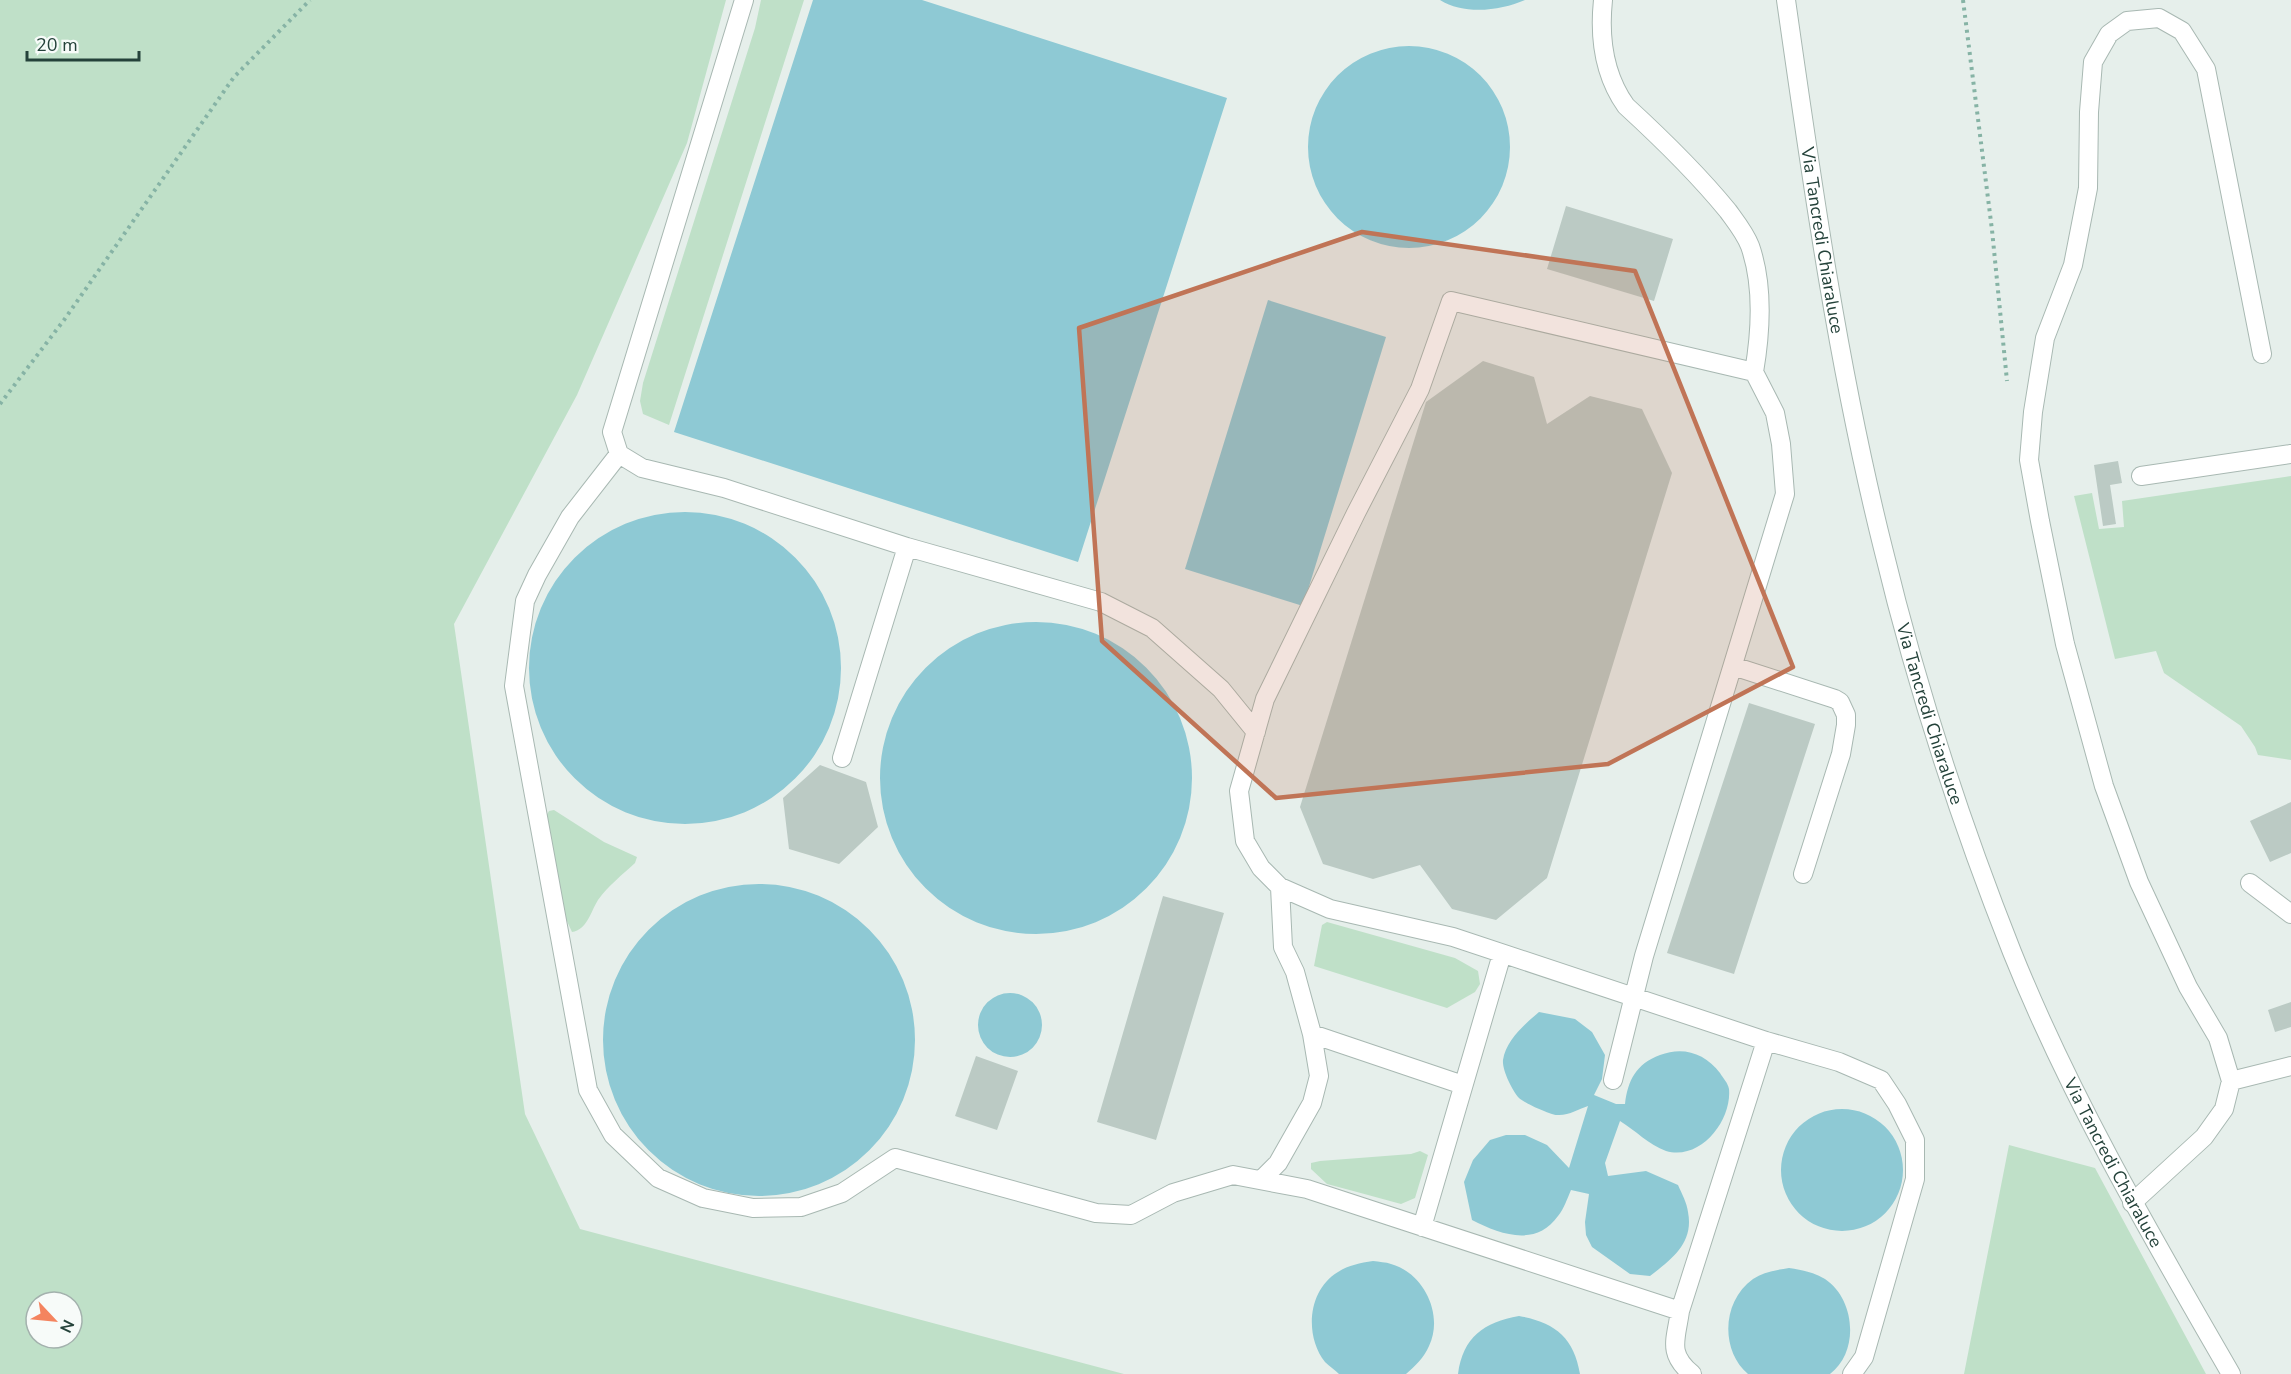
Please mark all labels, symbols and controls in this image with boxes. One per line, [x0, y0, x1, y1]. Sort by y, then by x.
scale bar [27, 24, 140, 62]
text: 20 m [36, 33, 78, 57]
street label: Via Tancredi Chiaraluce [1795, 144, 1849, 336]
street label: Via Tancredi Chiaraluce [1890, 619, 1969, 808]
street label: Via Tancredi Chiaraluce [2058, 1073, 2168, 1252]
north arrow [24, 1290, 84, 1350]
text: N [54, 1316, 79, 1336]

